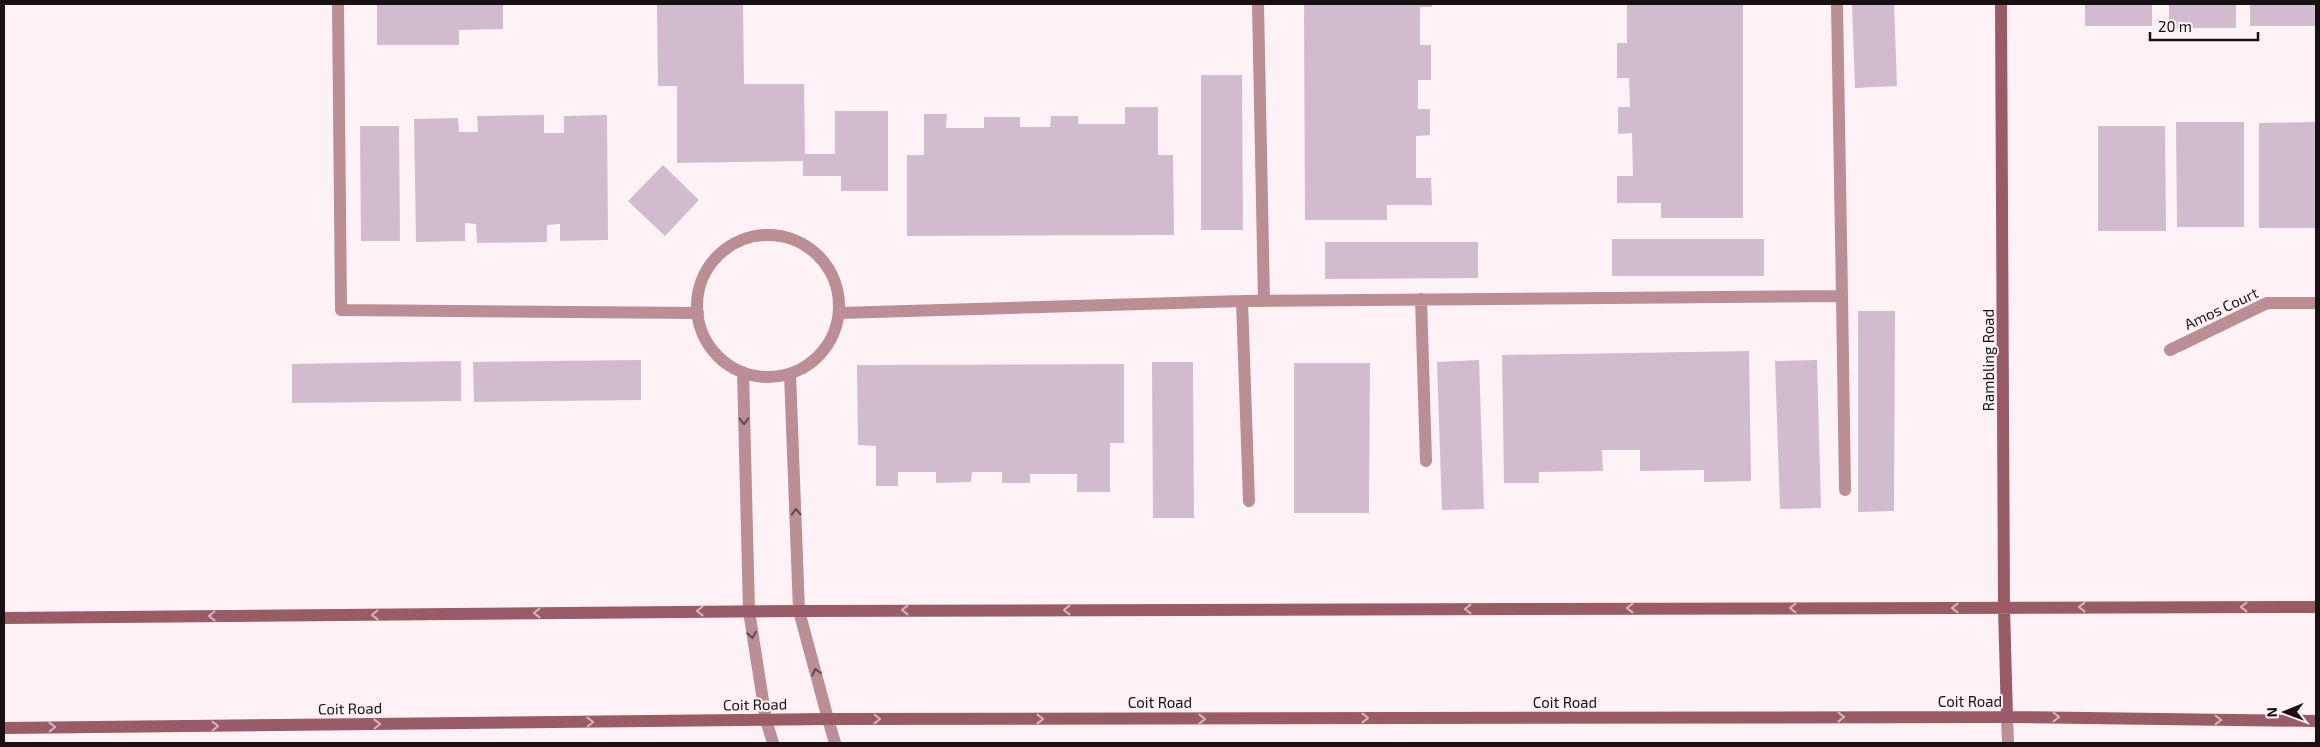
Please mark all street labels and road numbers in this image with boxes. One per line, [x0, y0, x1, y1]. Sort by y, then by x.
street label: Amos Court [2181, 283, 2261, 333]
street label: Rambling Road [1979, 309, 1997, 411]
street label: Coit Road [1938, 692, 2002, 710]
street label: Coit Road [1128, 693, 1192, 711]
street label: Coit Road [1533, 693, 1597, 711]
street label: Coit Road [723, 694, 787, 714]
street label: Coit Road [318, 698, 382, 718]

